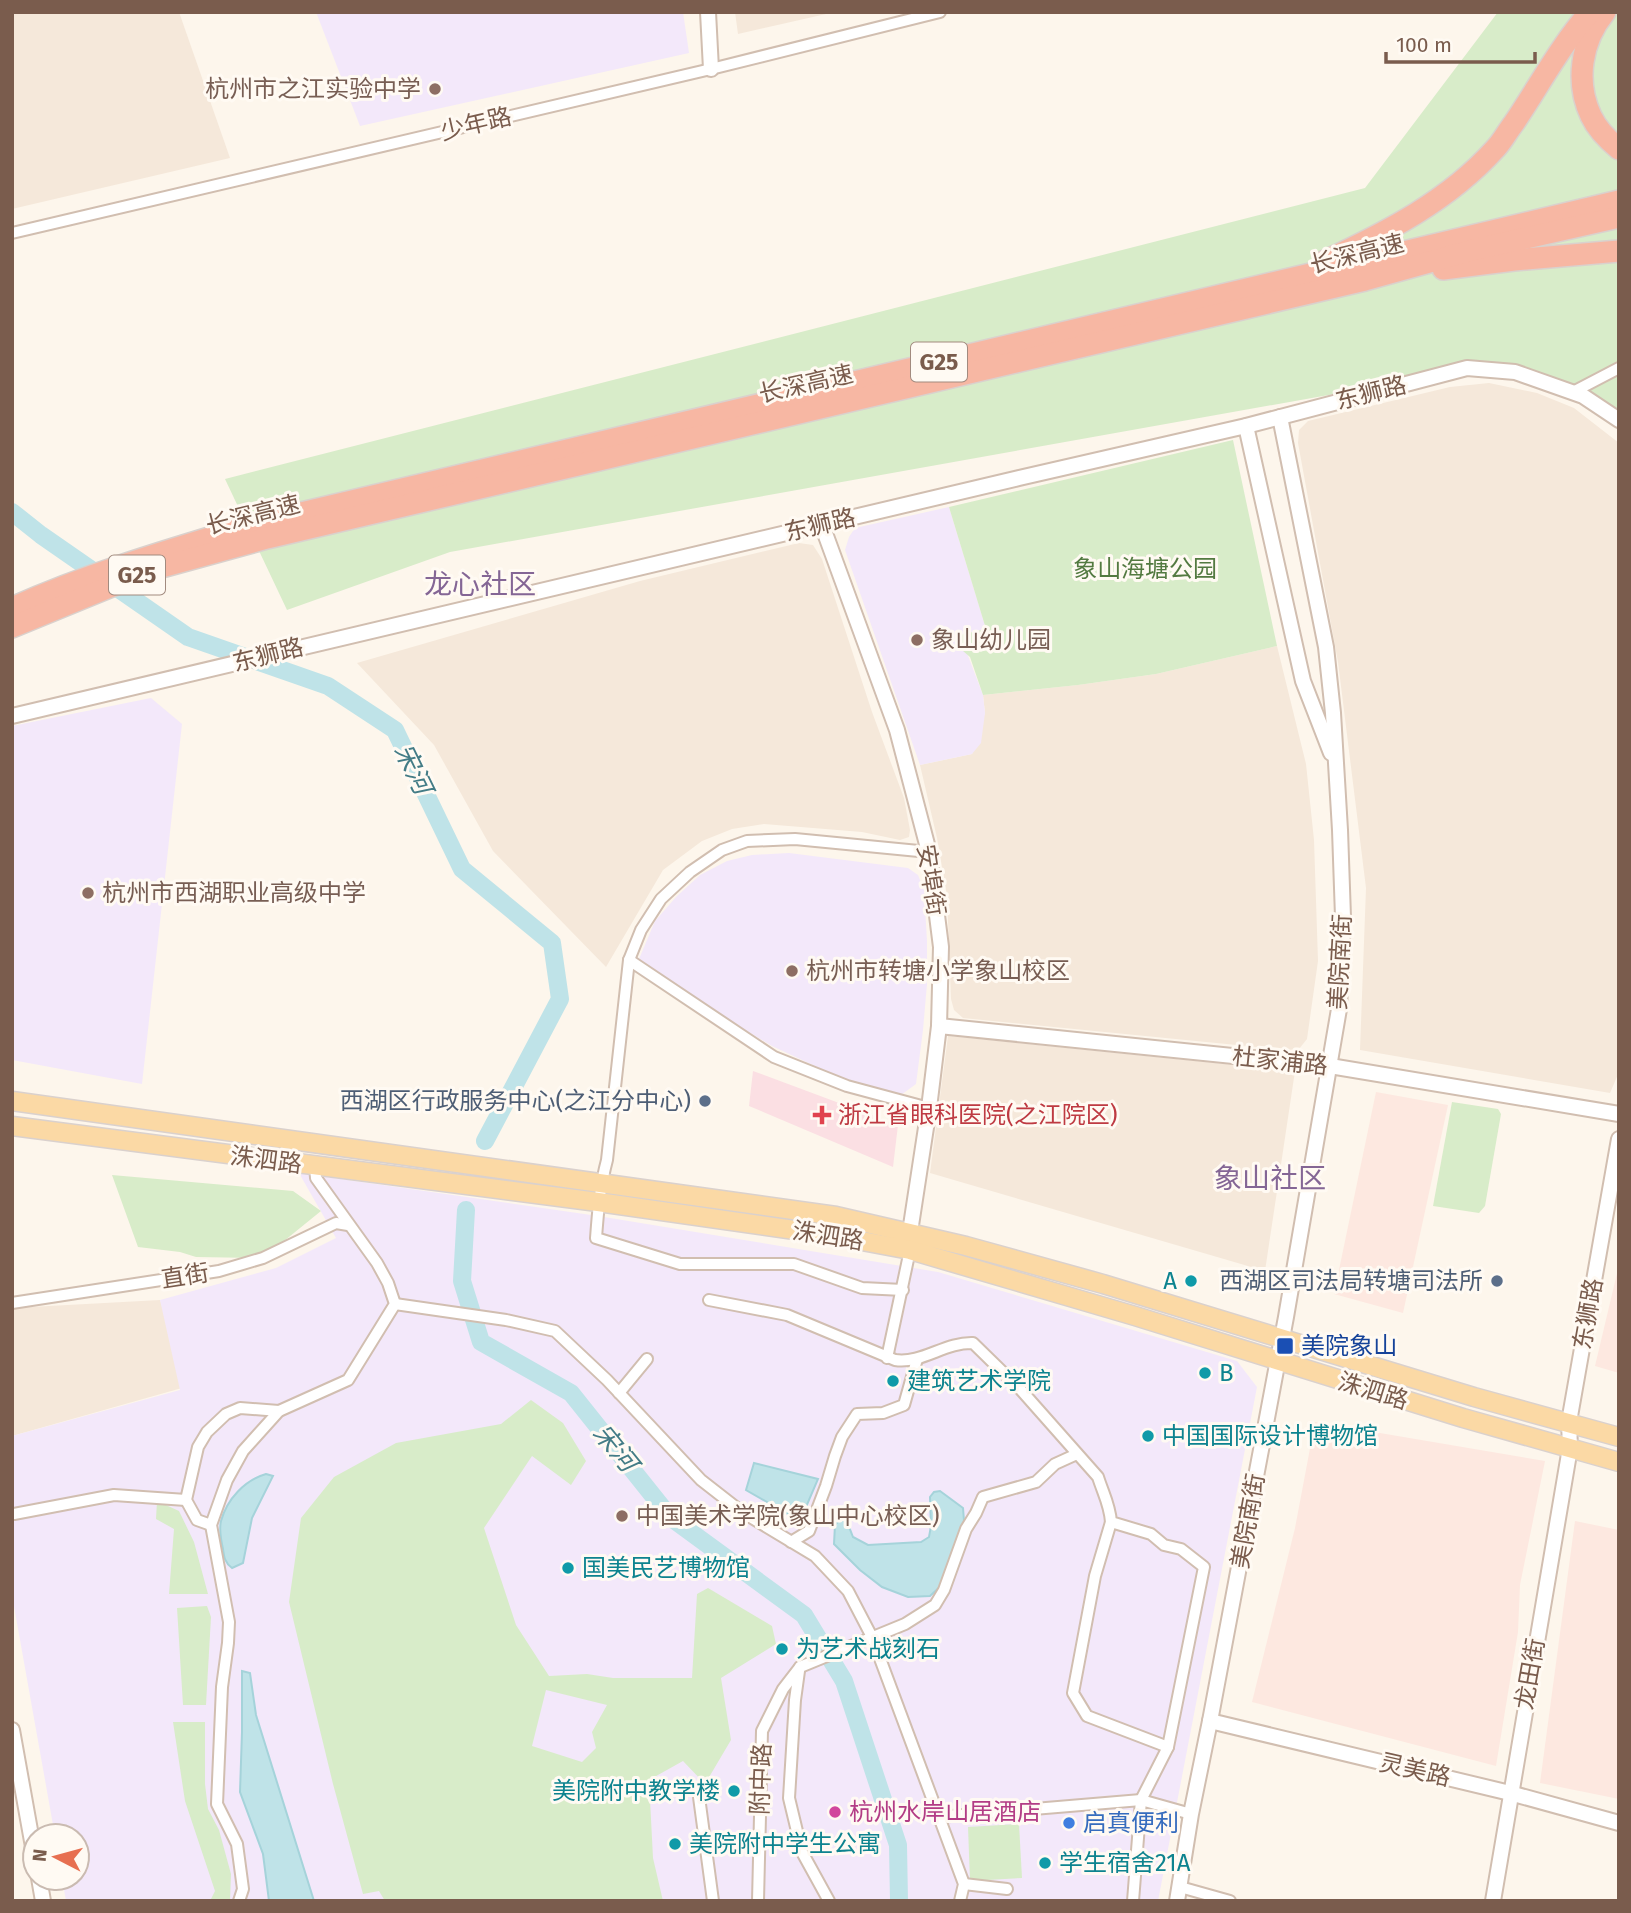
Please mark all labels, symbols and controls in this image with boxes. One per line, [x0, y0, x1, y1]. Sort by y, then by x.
scale bar [1386, 21, 1535, 65]
text: 100 m [1396, 32, 1452, 58]
place label: 杭州市之江实验中学 [205, 75, 421, 103]
marker: 杭州市之江实验中学 [427, 81, 443, 97]
street label: 少年路 [438, 102, 514, 146]
street label: 长深高速 [1307, 229, 1407, 279]
road number: G25 [911, 342, 967, 382]
street label: 长深高速 [756, 360, 856, 408]
street label: 东狮路 [1333, 371, 1409, 415]
street label: 长深高速 [203, 490, 303, 540]
street label: 东狮路 [782, 503, 858, 547]
road number: G25 [109, 555, 165, 594]
park label: 象山海塘公园 [1073, 555, 1217, 583]
district label: 龙心社区 [424, 568, 536, 601]
place label: 象山幼儿园 [931, 626, 1051, 654]
marker: 象山幼儿园 [909, 632, 925, 648]
street label: 东狮路 [230, 633, 306, 677]
water label: 宋河 [388, 739, 441, 804]
street label: 安埠街 [912, 842, 950, 918]
place label: 杭州市西湖职业高级中学 [102, 879, 366, 907]
marker: 杭州市西湖职业高级中学 [80, 885, 96, 901]
street label: 美院南街 [1324, 913, 1356, 1011]
place label: 杭州市转塘小学象山校区 [806, 957, 1070, 985]
marker: 杭州市转塘小学象山校区 [784, 963, 800, 979]
street label: 杜家浦路 [1231, 1042, 1329, 1080]
place label: 西湖区行政服务中心(之江分中心) [339, 1087, 691, 1115]
marker: 西湖区行政服务中心(之江分中心) [697, 1093, 713, 1109]
place label: 浙江省眼科医院(之江院区) [838, 1101, 1118, 1129]
marker: 浙江省眼科医院(之江院区) [812, 1105, 832, 1125]
street label: 洙泗路 [229, 1142, 303, 1178]
district label: 象山社区 [1214, 1162, 1326, 1195]
street label: 洙泗路 [790, 1217, 866, 1255]
street label: 直街 [159, 1258, 211, 1294]
place label: A [1163, 1267, 1177, 1295]
place label: 西湖区司法局转塘司法所 [1219, 1267, 1483, 1295]
marker: A [1183, 1273, 1199, 1289]
marker: 西湖区司法局转塘司法所 [1489, 1273, 1505, 1289]
street label: 东狮路 [1568, 1276, 1608, 1352]
place label: 美院象山 [1301, 1332, 1397, 1360]
marker: 美院象山 [1275, 1336, 1295, 1356]
place label: B [1219, 1359, 1234, 1387]
marker: B [1197, 1365, 1213, 1381]
place label: 建筑艺术学院 [907, 1367, 1051, 1395]
street label: 洙泗路 [1334, 1367, 1412, 1415]
marker: 建筑艺术学院 [885, 1373, 901, 1389]
water label: 宋河 [587, 1418, 647, 1482]
place label: 中国国际设计博物馆 [1162, 1422, 1378, 1450]
marker: 中国国际设计博物馆 [1140, 1428, 1156, 1444]
street label: 美院南街 [1226, 1471, 1270, 1571]
place label: 中国美术学院(象山中心校区) [636, 1502, 940, 1530]
marker: 中国美术学院(象山中心校区) [614, 1508, 630, 1524]
place label: 国美民艺博物馆 [582, 1554, 750, 1582]
marker: 国美民艺博物馆 [560, 1560, 576, 1576]
place label: 为艺术战刻石 [796, 1635, 940, 1663]
street label: 龙田街 [1510, 1636, 1550, 1712]
marker: 为艺术战刻石 [774, 1641, 790, 1657]
street label: 附中路 [746, 1743, 776, 1815]
street label: 灵美路 [1377, 1748, 1453, 1792]
place label: 美院附中教学楼 [552, 1777, 720, 1805]
marker: 美院附中教学楼 [726, 1783, 742, 1799]
place label: 杭州水岸山居酒店 [849, 1798, 1041, 1826]
marker: 杭州水岸山居酒店 [827, 1804, 843, 1820]
place label: 启真便利 [1083, 1809, 1179, 1837]
marker: 启真便利 [1061, 1815, 1077, 1831]
north arrow [21, 1822, 91, 1892]
place label: 美院附中学生公寓 [689, 1830, 881, 1858]
marker: 美院附中学生公寓 [667, 1836, 683, 1852]
text: N [27, 1848, 52, 1863]
place label: 学生宿舍21A [1059, 1849, 1191, 1877]
marker: 学生宿舍21A [1037, 1855, 1053, 1871]

